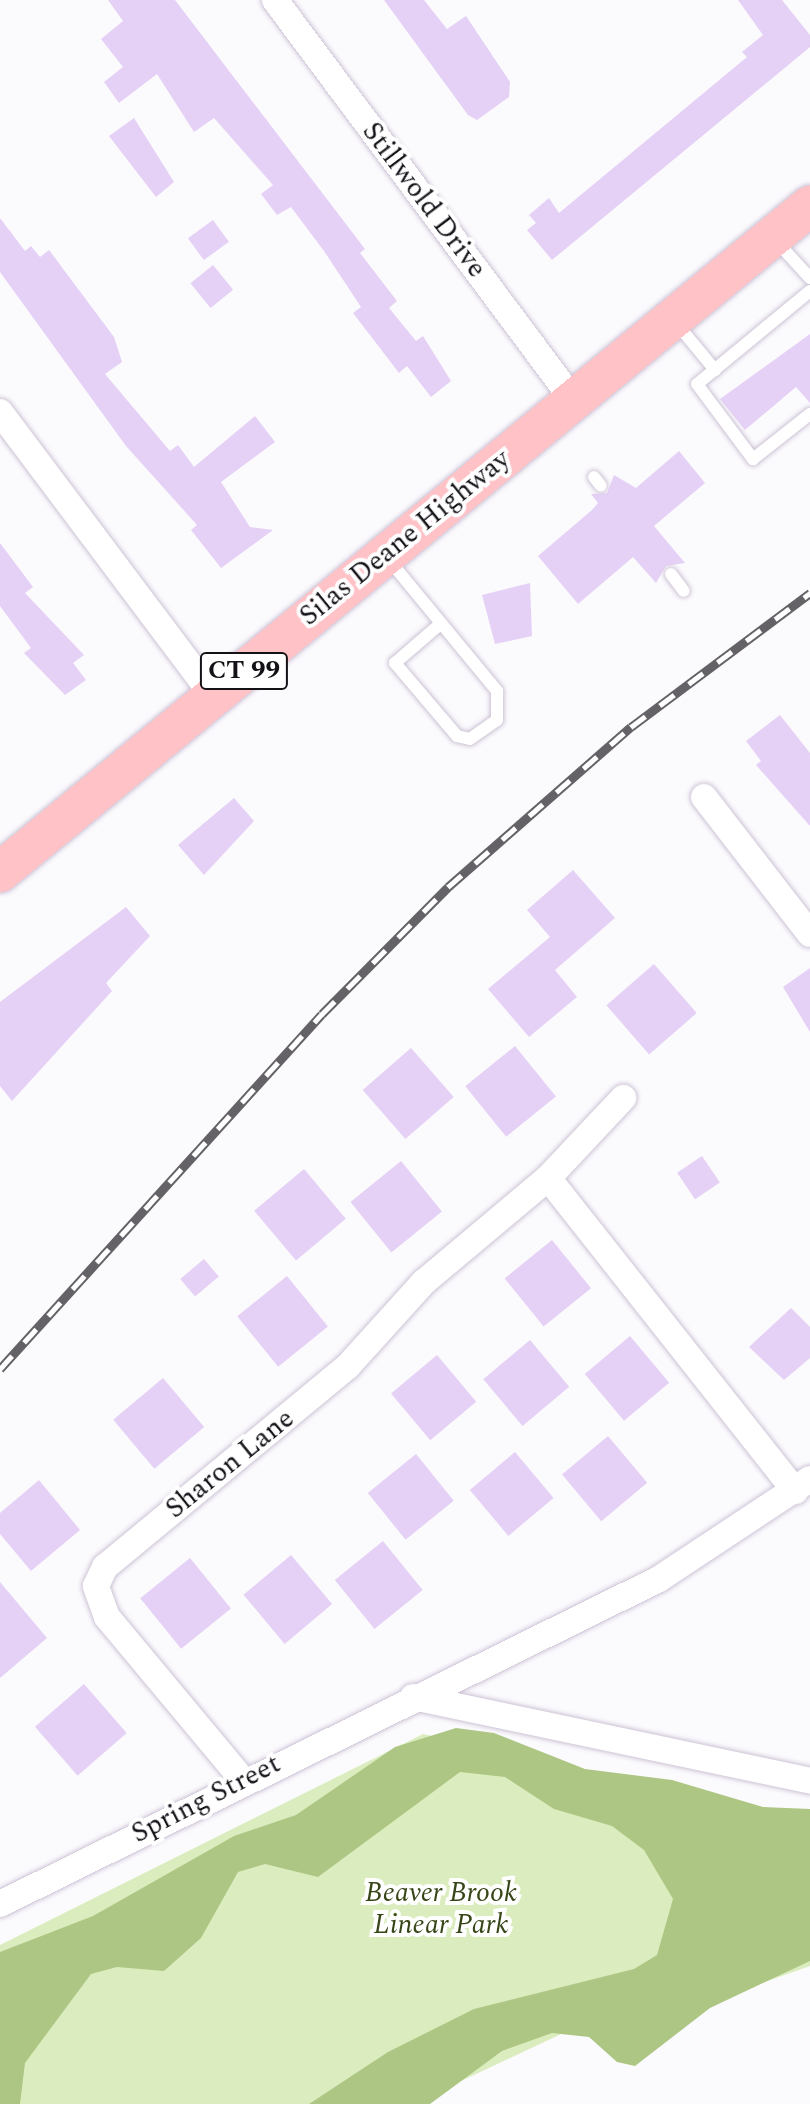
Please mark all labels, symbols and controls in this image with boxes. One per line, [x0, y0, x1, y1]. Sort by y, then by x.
street label: Stillwold Drive [355, 116, 493, 284]
street label: Silas Deane Highway [293, 443, 517, 633]
road number: CT 99 [198, 649, 290, 693]
street label: Sharon Lane [159, 1402, 301, 1526]
street label: Spring Street [126, 1747, 286, 1851]
park label: Beaver Brook Linear Park [365, 1876, 517, 1942]

